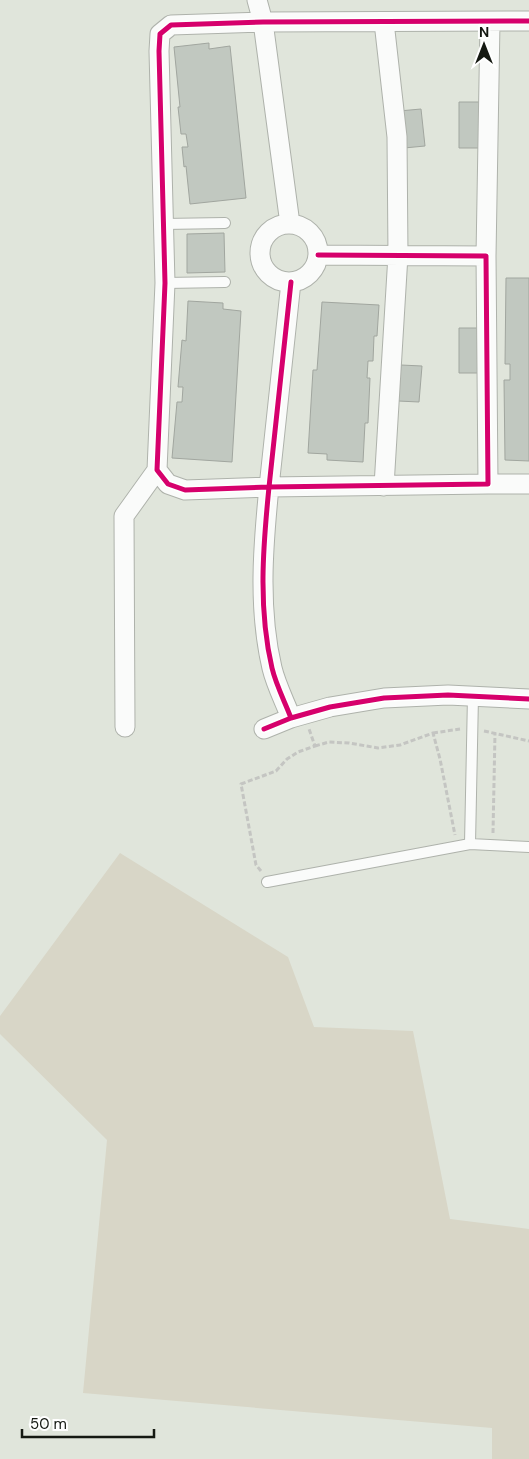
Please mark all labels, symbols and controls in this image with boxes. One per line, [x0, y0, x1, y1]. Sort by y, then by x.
north arrow [459, 20, 509, 70]
text: N [479, 23, 489, 41]
scale bar [22, 1406, 155, 1438]
text: 50 m [30, 1414, 67, 1434]

